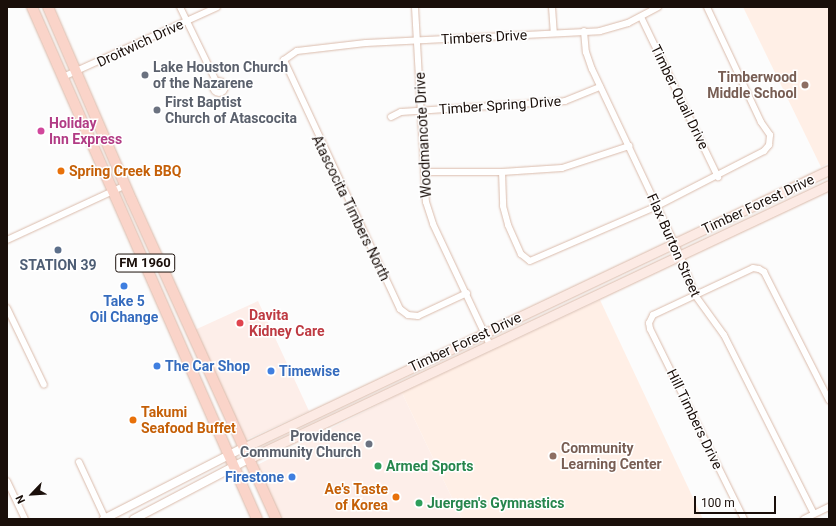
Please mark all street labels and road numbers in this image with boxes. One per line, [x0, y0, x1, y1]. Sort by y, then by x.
street label: Droitwich Drive [94, 16, 186, 70]
street label: Timbers Drive [441, 26, 527, 48]
street label: Timber Quail Drive [647, 42, 713, 152]
street label: Woodmancote Drive [411, 72, 435, 198]
street label: Timber Spring Drive [438, 92, 562, 118]
street label: Atascocita Timbers North [308, 132, 394, 284]
street label: Timber Forest Drive [699, 171, 817, 237]
street label: Flax Burton Street [644, 191, 704, 299]
road number: FM 1960 [115, 252, 175, 274]
street label: Timber Forest Drive [406, 309, 524, 375]
street label: Hill Timbers Drive [663, 366, 727, 472]

